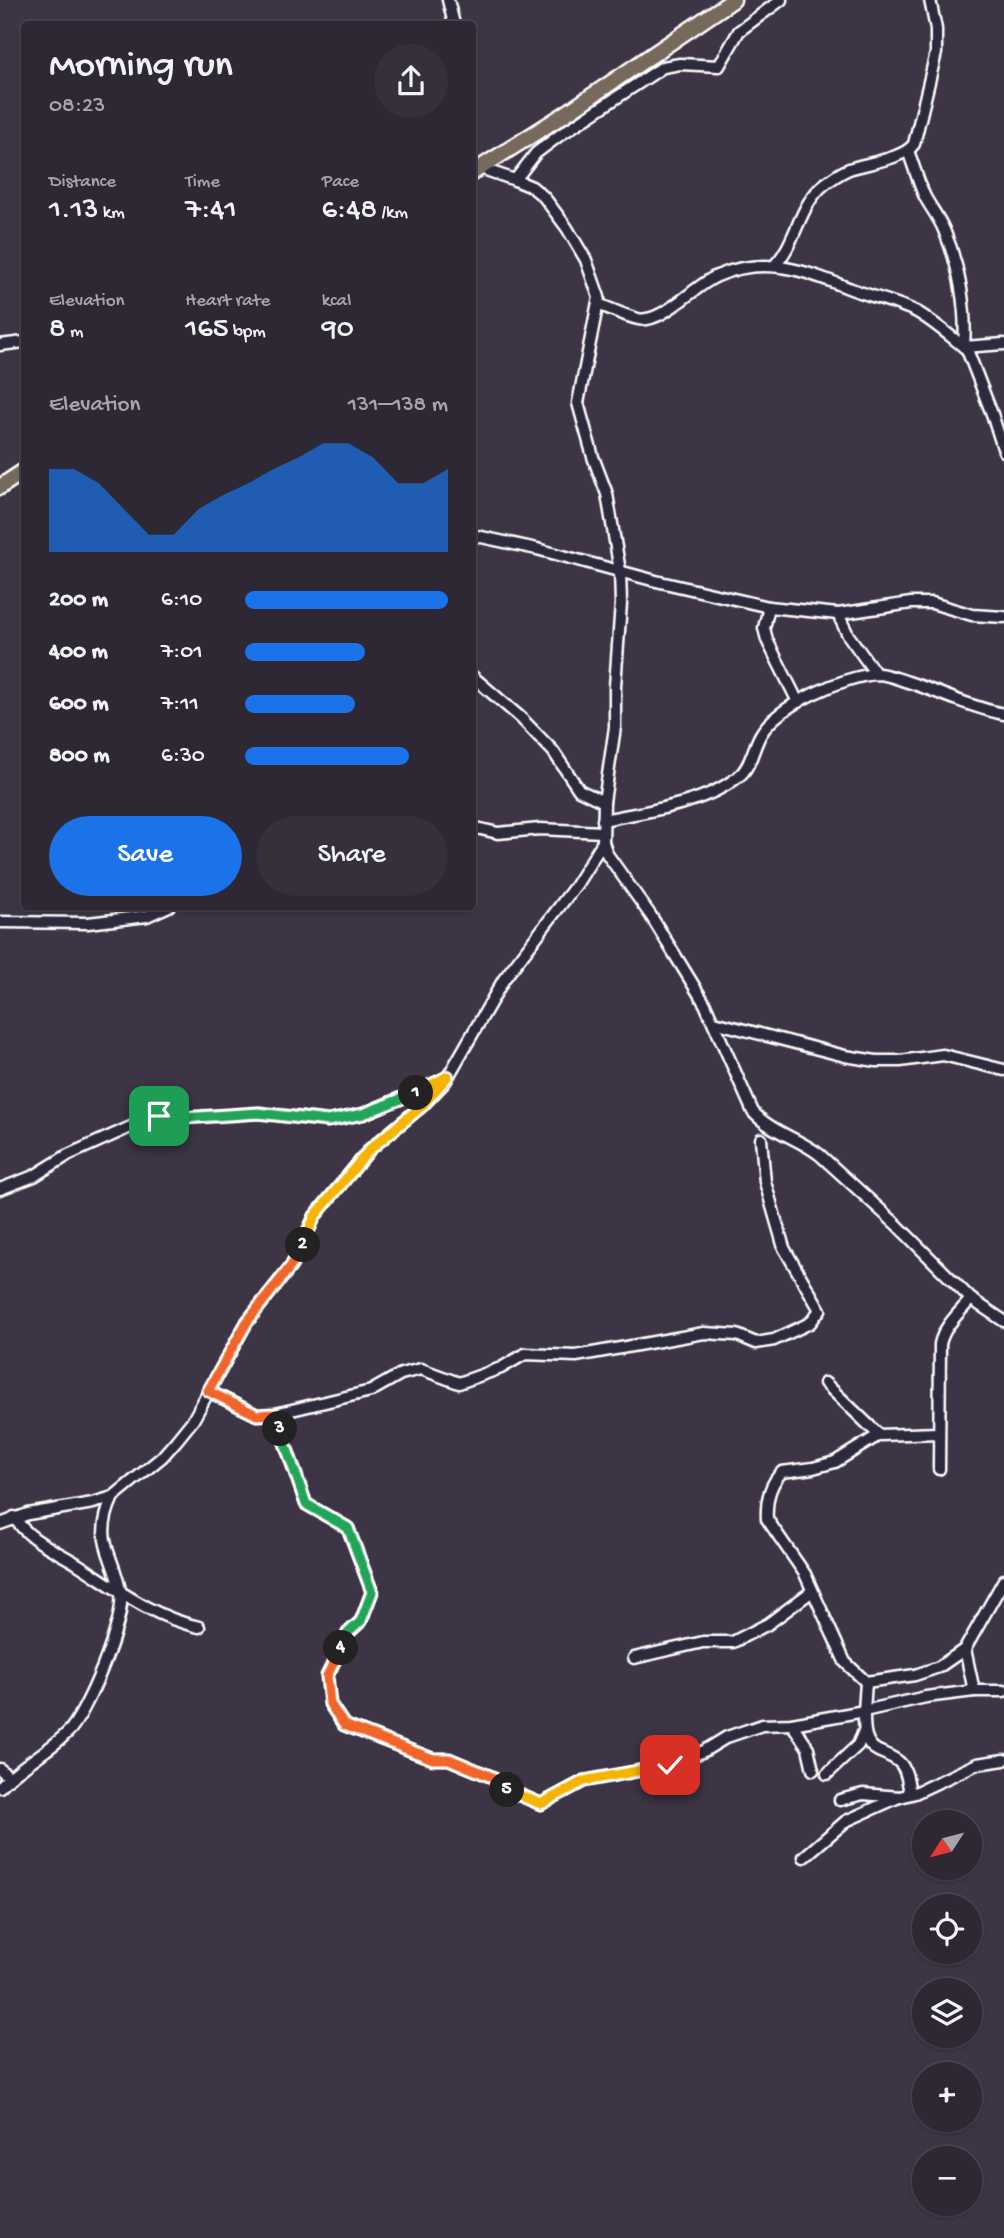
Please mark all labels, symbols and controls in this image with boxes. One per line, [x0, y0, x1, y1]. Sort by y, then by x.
button: share [374, 44, 448, 118]
text: Morning run [49, 45, 233, 89]
text: 08:23 [49, 93, 105, 120]
text: Distance [49, 171, 116, 194]
text: Time [185, 171, 220, 194]
text: Pace [322, 171, 359, 194]
text: 1.13 [49, 194, 98, 229]
text: 7:41 [185, 194, 237, 229]
text: 6:48 [322, 194, 377, 229]
text: km [98, 202, 125, 225]
text: /km [377, 202, 408, 225]
text: Elevation [49, 290, 125, 313]
text: Heart rate [185, 290, 270, 313]
text: kcal [322, 290, 351, 313]
text: 8 [49, 313, 65, 348]
text: 165 [185, 313, 228, 348]
text: 90 [322, 313, 354, 348]
text: m [65, 321, 83, 344]
text: bpm [228, 321, 266, 344]
text: Elevation [49, 392, 140, 419]
text: 131–138 m [348, 392, 448, 419]
text: 200 m [49, 587, 108, 614]
text: 6:10 [161, 587, 202, 614]
text: 400 m [49, 639, 108, 666]
text: 7:01 [161, 639, 203, 666]
text: 600 m [49, 691, 109, 718]
text: 7:11 [161, 691, 199, 718]
text: 800 m [49, 743, 110, 770]
text: 6:30 [161, 743, 205, 770]
button: Save [49, 816, 242, 896]
button: Share [256, 816, 448, 896]
pin: 1 [398, 1076, 434, 1110]
text: 1 [412, 1081, 419, 1104]
pin [129, 1086, 189, 1146]
icon: arrive [140, 1097, 178, 1135]
pin: 2 [286, 1228, 320, 1262]
text: 2 [298, 1233, 307, 1256]
pin: 3 [262, 1412, 298, 1446]
text: 3 [275, 1417, 284, 1440]
pin: 4 [324, 1630, 358, 1666]
text: 4 [336, 1636, 345, 1659]
pin [640, 1735, 700, 1795]
icon: check [651, 1746, 689, 1784]
pin: 5 [490, 1772, 524, 1808]
text: 5 [502, 1778, 512, 1801]
north arrow [912, 1810, 982, 1880]
map controls [912, 1810, 982, 2216]
button: locate [912, 1894, 982, 1964]
button: layers [912, 1978, 982, 2048]
button: + [912, 2062, 982, 2132]
button: − [912, 2146, 982, 2216]

